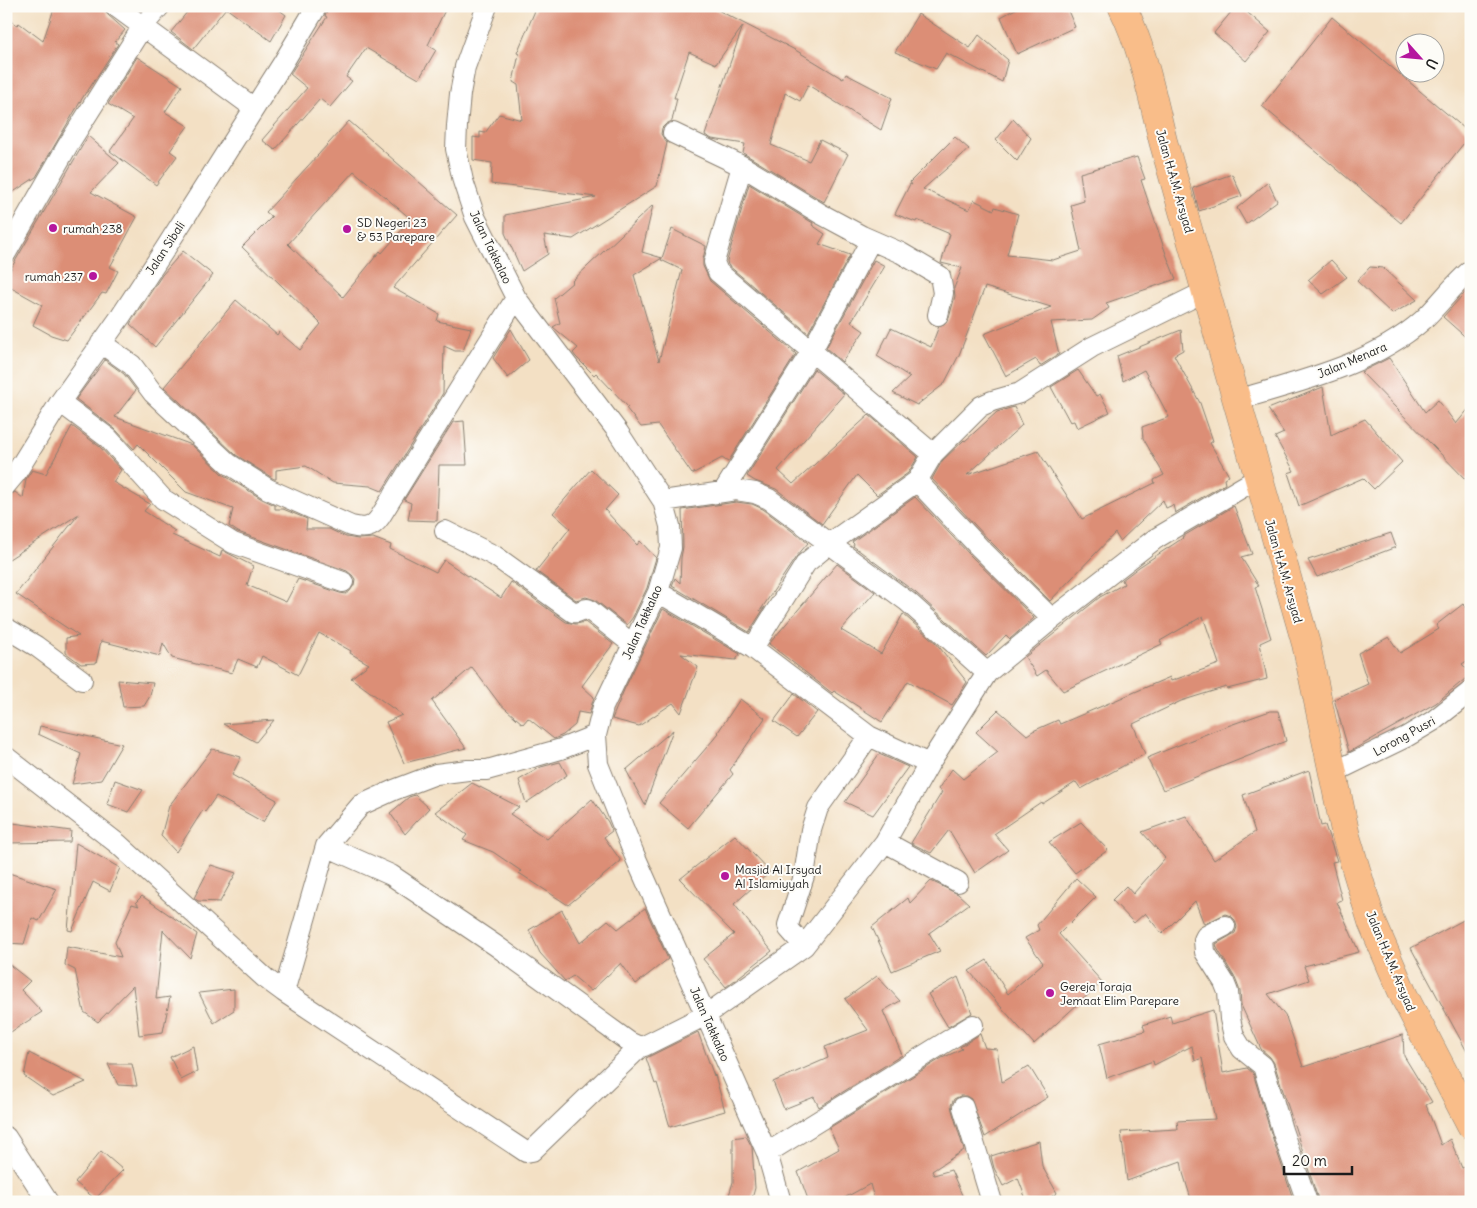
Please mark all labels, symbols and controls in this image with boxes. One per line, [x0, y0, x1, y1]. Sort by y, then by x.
north arrow [1394, 32, 1444, 82]
text: U [1421, 56, 1442, 72]
street label: Jalan H.A.M. Arsyad [1153, 127, 1197, 235]
street label: Jalan Takkalao [467, 208, 515, 286]
place label: SD Negeri 23 & 53 Parepare [357, 215, 435, 244]
street label: Jalan Sibali [142, 219, 188, 277]
place label: rumah 238 [63, 221, 122, 236]
marker: rumah 238 [47, 222, 59, 234]
marker: SD Negeri 23 & 53 Parepare [341, 223, 353, 235]
place label: rumah 237 [25, 269, 83, 284]
marker: rumah 237 [87, 270, 99, 282]
street label: Jalan Menara [1315, 339, 1389, 381]
street label: Jalan H.A.M. Arsyad [1262, 517, 1306, 625]
street label: Jalan Takkalao [619, 582, 665, 662]
street label: Lorong Pusri [1370, 713, 1438, 759]
place label: Masjid Al Irsyad Al Islamiyyah [735, 862, 822, 891]
marker: Masjid Al Irsyad Al Islamiyyah [719, 870, 731, 882]
street label: Jalan H.A.M. Arsyad [1363, 909, 1419, 1013]
place label: Gereja Toraja Jemaat Elim Parepare [1060, 979, 1179, 1008]
street label: Jalan Takkalao [687, 984, 733, 1064]
marker: Gereja Toraja Jemaat Elim Parepare [1044, 987, 1056, 999]
scale bar [1284, 1143, 1352, 1175]
text: 20 m [1292, 1151, 1327, 1170]

